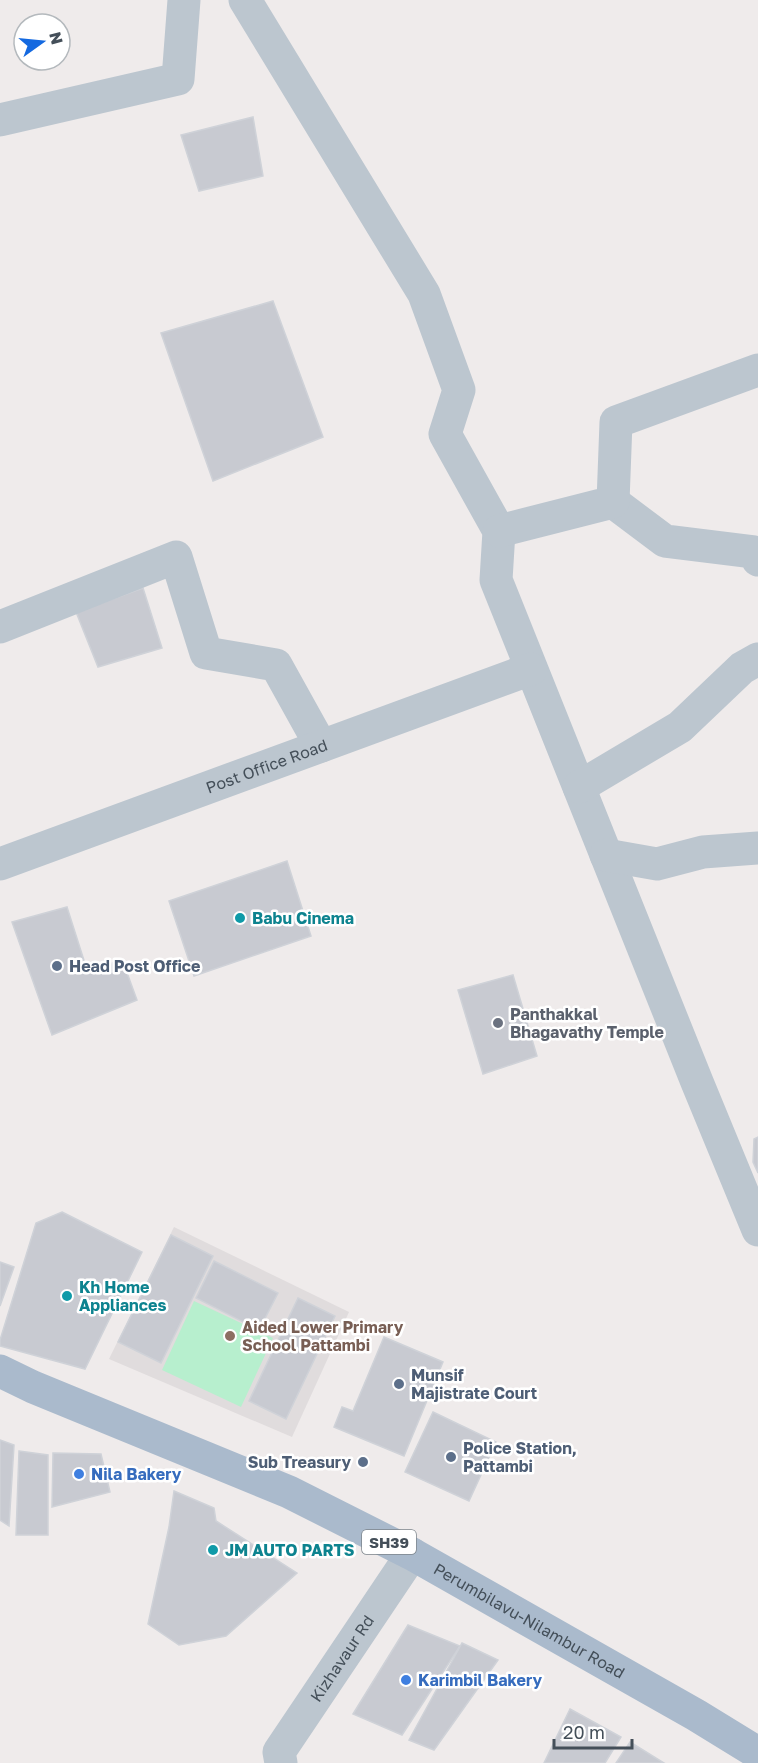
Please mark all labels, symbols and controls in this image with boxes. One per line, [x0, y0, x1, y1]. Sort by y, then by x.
north arrow [12, 12, 72, 72]
text: N [45, 30, 68, 47]
street label: Post Office Road [203, 735, 330, 798]
place label: Babu Cinema [252, 908, 354, 928]
marker: Babu Cinema [233, 911, 247, 925]
place label: Head Post Office [69, 956, 201, 976]
marker: Head Post Office [50, 959, 64, 973]
place label: Panthakkal Bhagavathy Temple [510, 1004, 664, 1042]
marker: Panthakkal Bhagavathy Temple [491, 1016, 505, 1030]
place label: Kh Home Appliances [79, 1277, 166, 1315]
marker: Kh Home Appliances [60, 1289, 74, 1303]
place label: Aided Lower Primary School Pattambi [242, 1317, 404, 1355]
marker: Aided Lower Primary School Pattambi [223, 1329, 237, 1343]
place label: Munsif Majistrate Court [411, 1365, 537, 1403]
marker: Munsif Majistrate Court [392, 1377, 406, 1391]
place label: Police Station, Pattambi [463, 1438, 577, 1476]
marker: Police Station, Pattambi [444, 1450, 458, 1464]
place label: Sub Treasury [248, 1452, 351, 1472]
marker: Sub Treasury [356, 1455, 370, 1469]
place label: Nila Bakery [91, 1464, 182, 1484]
marker: Nila Bakery [72, 1467, 86, 1481]
road number: SH39 [362, 1530, 416, 1554]
place label: JM AUTO PARTS [225, 1540, 355, 1560]
marker: JM AUTO PARTS [206, 1543, 220, 1557]
street label: Perumbilavu-Nilambur Road [430, 1558, 628, 1683]
street label: Kizhavaur Rd [306, 1611, 378, 1705]
place label: Karimbil Bakery [418, 1670, 543, 1690]
marker: Karimbil Bakery [399, 1673, 413, 1687]
scale bar [554, 1712, 632, 1750]
text: 20 m [563, 1721, 605, 1743]

